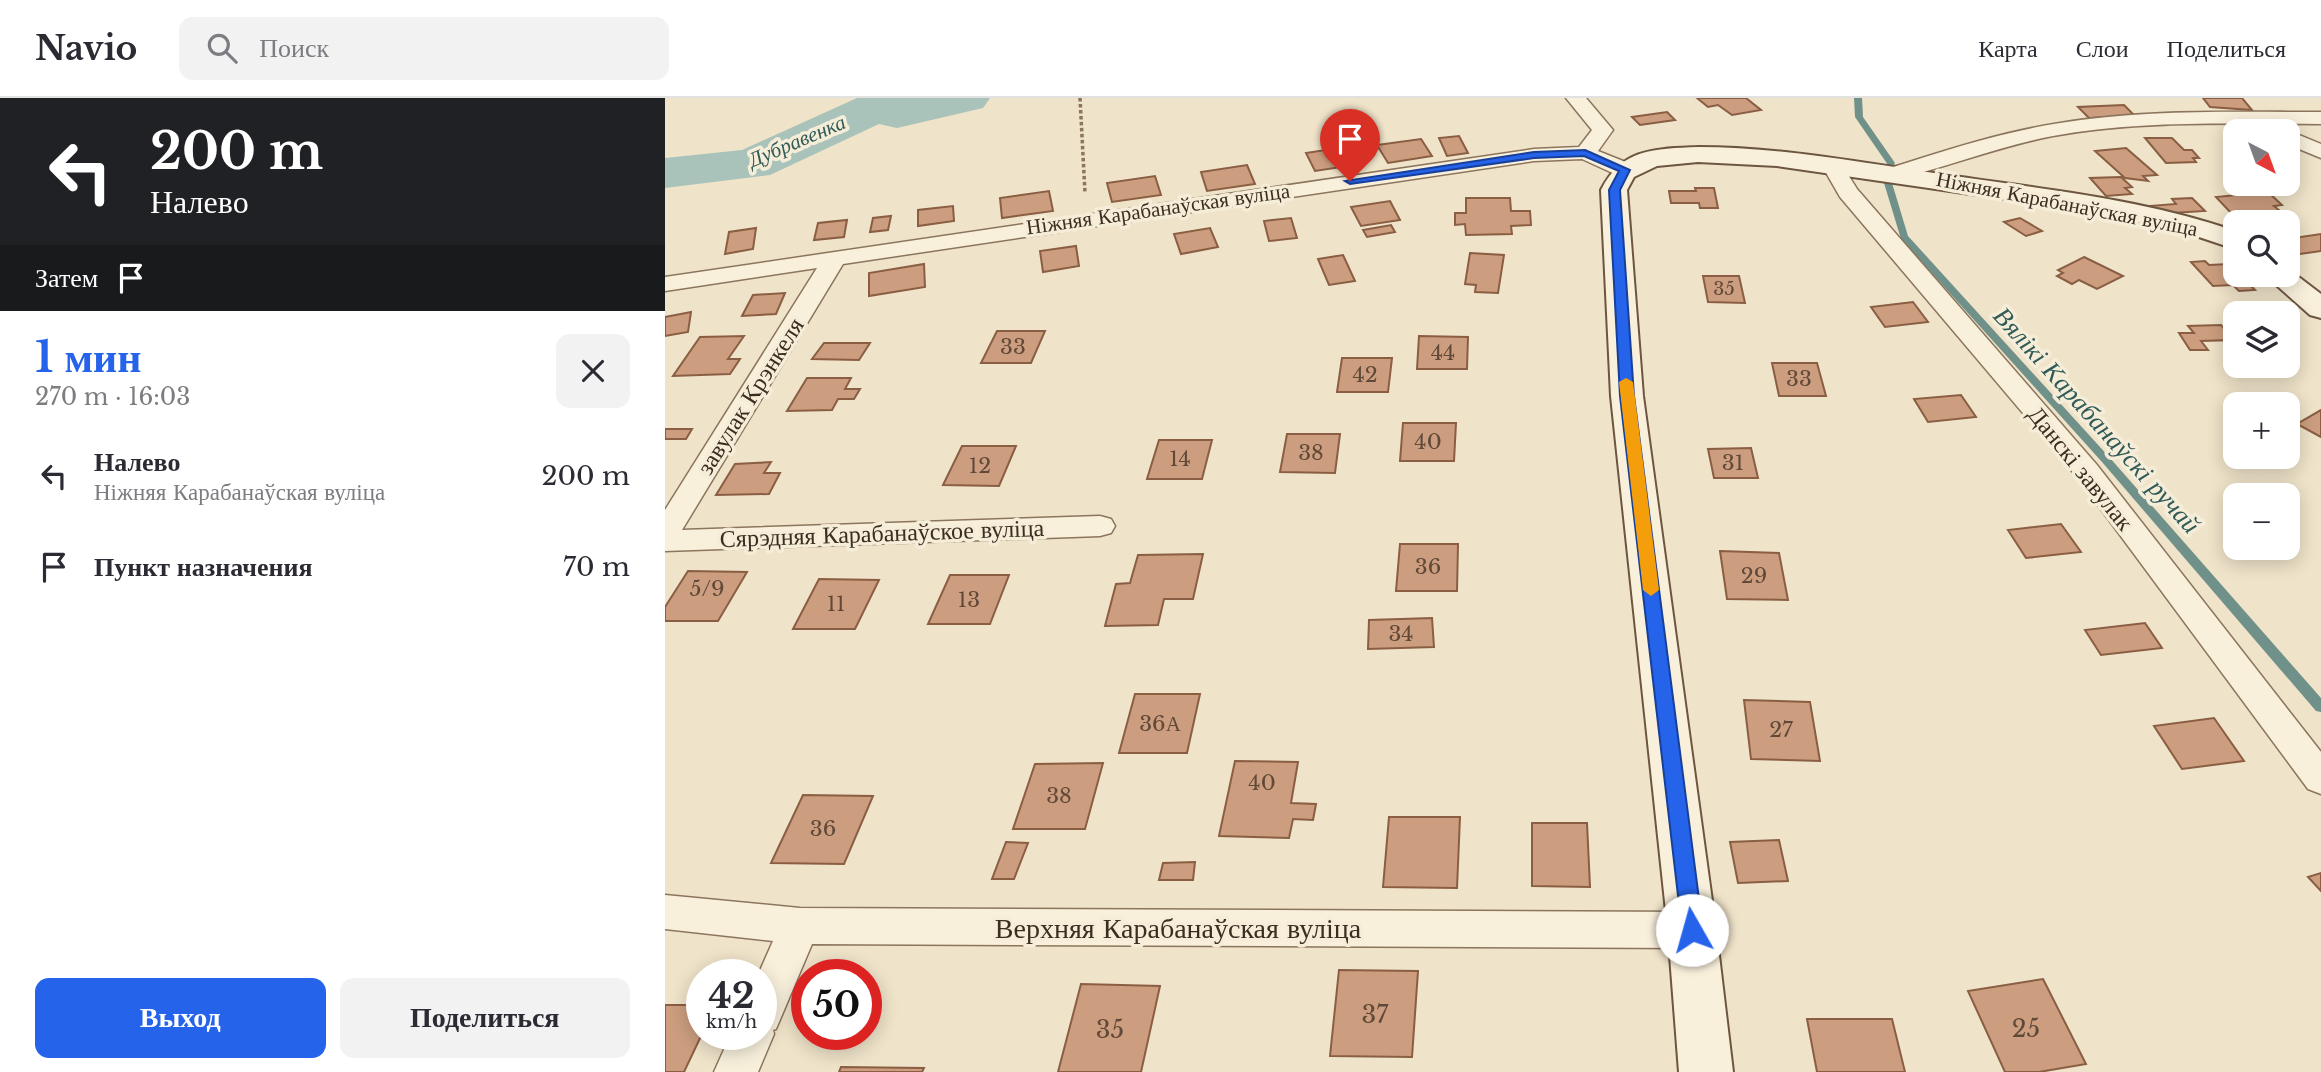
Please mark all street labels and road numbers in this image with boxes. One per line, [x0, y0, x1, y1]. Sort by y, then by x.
street label: Ніжняя Карабанаўская вуліца [1934, 166, 2201, 242]
street label: Ніжняя Карабанаўская вуліца [1025, 178, 1292, 240]
street label: завулак Крэнкеля [690, 312, 810, 480]
street label: Данскі завулак [2022, 400, 2140, 536]
street label: Сярэдняя Карабанаўское вуліца [719, 513, 1045, 553]
street label: Верхняя Карабанаўская вуліца [995, 911, 1362, 946]

